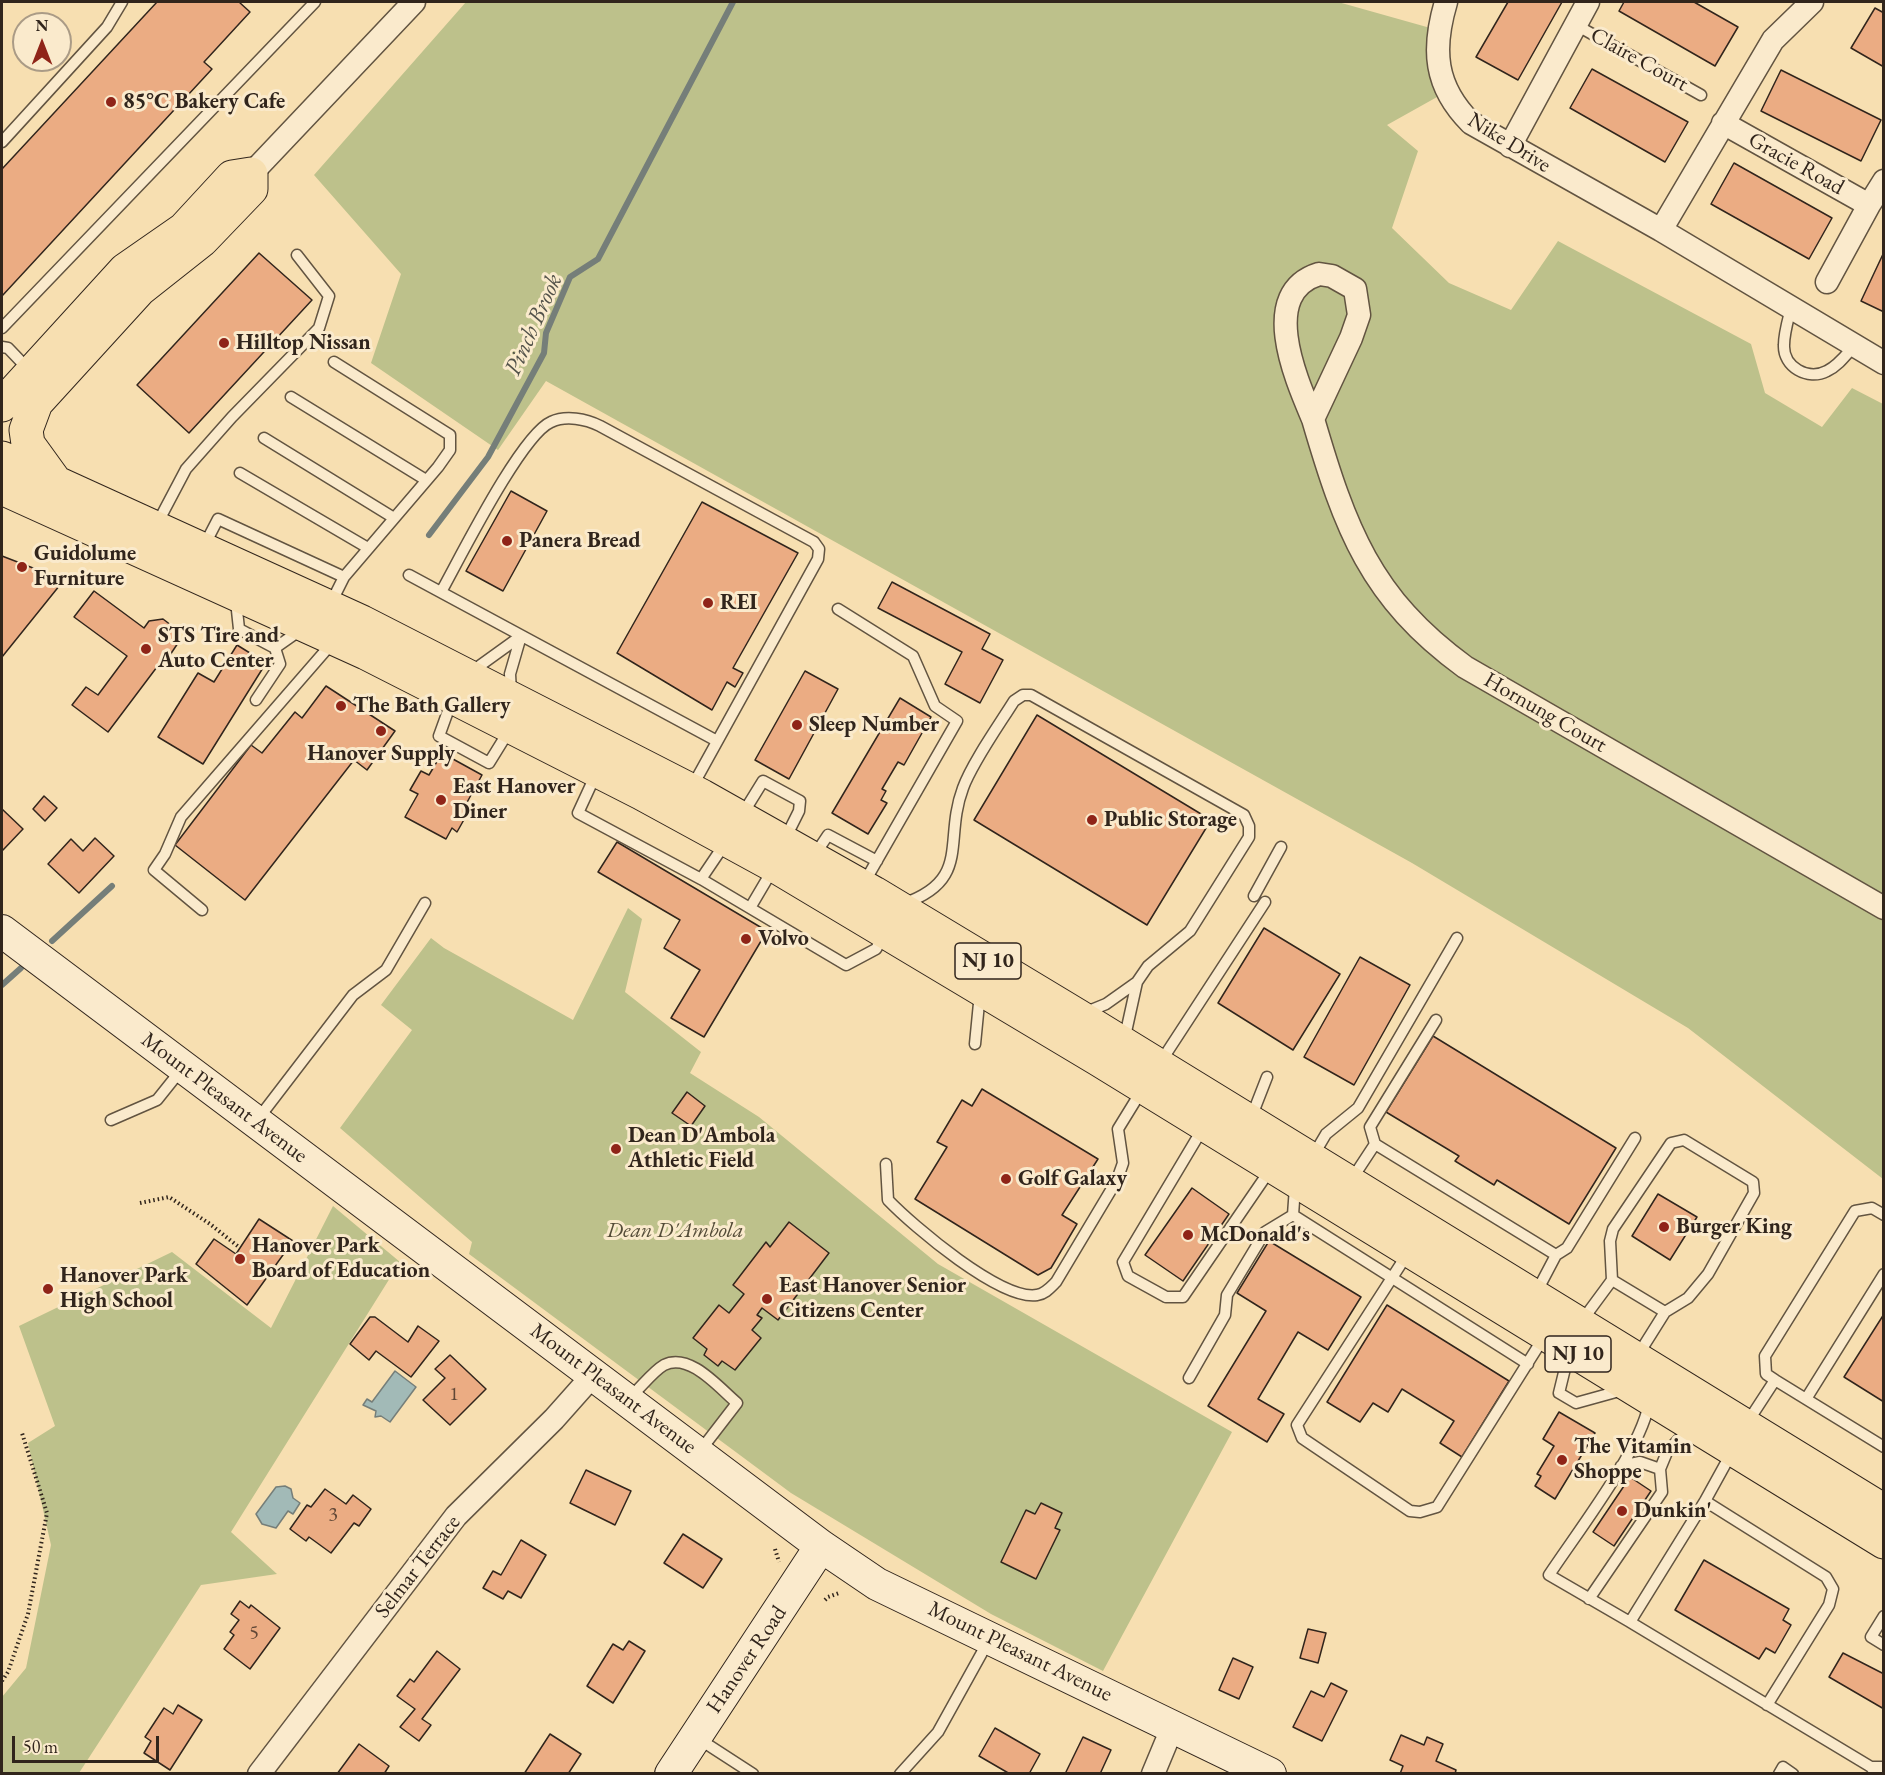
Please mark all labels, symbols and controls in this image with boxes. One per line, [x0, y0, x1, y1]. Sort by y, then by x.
north arrow [12, 12, 72, 72]
text: N [36, 15, 48, 36]
street label: Claire Court [1585, 22, 1693, 98]
place label: 85°C Bakery Cafe [123, 89, 285, 115]
marker: 85°C Bakery Cafe [104, 95, 118, 109]
street label: Nike Drive [1463, 107, 1555, 179]
street label: Gracie Road [1743, 127, 1849, 201]
water label: Pinch Brook [499, 270, 569, 380]
place label: Hilltop Nissan [236, 330, 371, 356]
marker: Hilltop Nissan [217, 336, 231, 350]
place label: Panera Bread [519, 528, 641, 554]
marker: Panera Bread [500, 534, 514, 548]
place label: Guidolume Furniture [34, 541, 136, 592]
marker: Guidolume Furniture [15, 560, 29, 574]
place label: REI [720, 590, 757, 616]
marker: REI [701, 596, 715, 610]
place label: STS Tire and Auto Center [158, 623, 279, 674]
marker: STS Tire and Auto Center [139, 642, 153, 656]
street label: Hornung Court [1479, 667, 1611, 759]
place label: The Bath Gallery [353, 693, 511, 719]
marker: The Bath Gallery [334, 699, 348, 713]
place label: Sleep Number [809, 712, 939, 738]
marker: Sleep Number [790, 718, 804, 732]
marker: Hanover Supply [374, 724, 388, 738]
place label: Hanover Supply [307, 741, 455, 767]
place label: East Hanover Diner [453, 774, 576, 825]
marker: East Hanover Diner [434, 793, 448, 807]
place label: Public Storage [1104, 807, 1237, 833]
marker: Public Storage [1085, 813, 1099, 827]
place label: Volvo [758, 926, 809, 952]
marker: Volvo [739, 932, 753, 946]
road number: NJ 10 [955, 943, 1021, 979]
street label: Mount Pleasant Avenue [136, 1027, 312, 1169]
place label: Dean D'Ambola Athletic Field [628, 1123, 775, 1174]
marker: Dean D'Ambola Athletic Field [609, 1142, 623, 1156]
place label: Golf Galaxy [1018, 1166, 1127, 1192]
marker: Golf Galaxy [999, 1172, 1013, 1186]
place label: Burger King [1676, 1214, 1792, 1240]
park label: Dean D'Ambola [606, 1218, 744, 1244]
marker: Burger King [1657, 1220, 1671, 1234]
place label: McDonald's [1200, 1222, 1310, 1248]
marker: McDonald's [1181, 1228, 1195, 1242]
place label: Hanover Park Board of Education [252, 1233, 430, 1284]
marker: Hanover Park Board of Education [233, 1252, 247, 1266]
place label: Hanover Park High School [60, 1263, 188, 1314]
place label: East Hanover Senior Citizens Center [779, 1273, 966, 1324]
marker: Hanover Park High School [41, 1282, 55, 1296]
marker: East Hanover Senior Citizens Center [760, 1292, 774, 1306]
street label: Mount Pleasant Avenue [525, 1318, 701, 1460]
road number: NJ 10 [1545, 1336, 1611, 1372]
house number: 1 [449, 1383, 459, 1407]
place label: The Vitamin Shoppe [1574, 1434, 1692, 1486]
marker: The Vitamin Shoppe [1555, 1453, 1569, 1467]
place label: Dunkin' [1634, 1498, 1712, 1524]
house number: 3 [328, 1504, 338, 1528]
marker: Dunkin' [1615, 1504, 1629, 1518]
street label: Selmar Terrace [370, 1510, 466, 1624]
street label: Mount Pleasant Avenue [924, 1596, 1116, 1708]
street label: Hanover Road [701, 1601, 793, 1719]
house number: 5 [249, 1622, 259, 1646]
scale bar [15, 1724, 162, 1762]
text: 50 m [23, 1735, 58, 1758]

